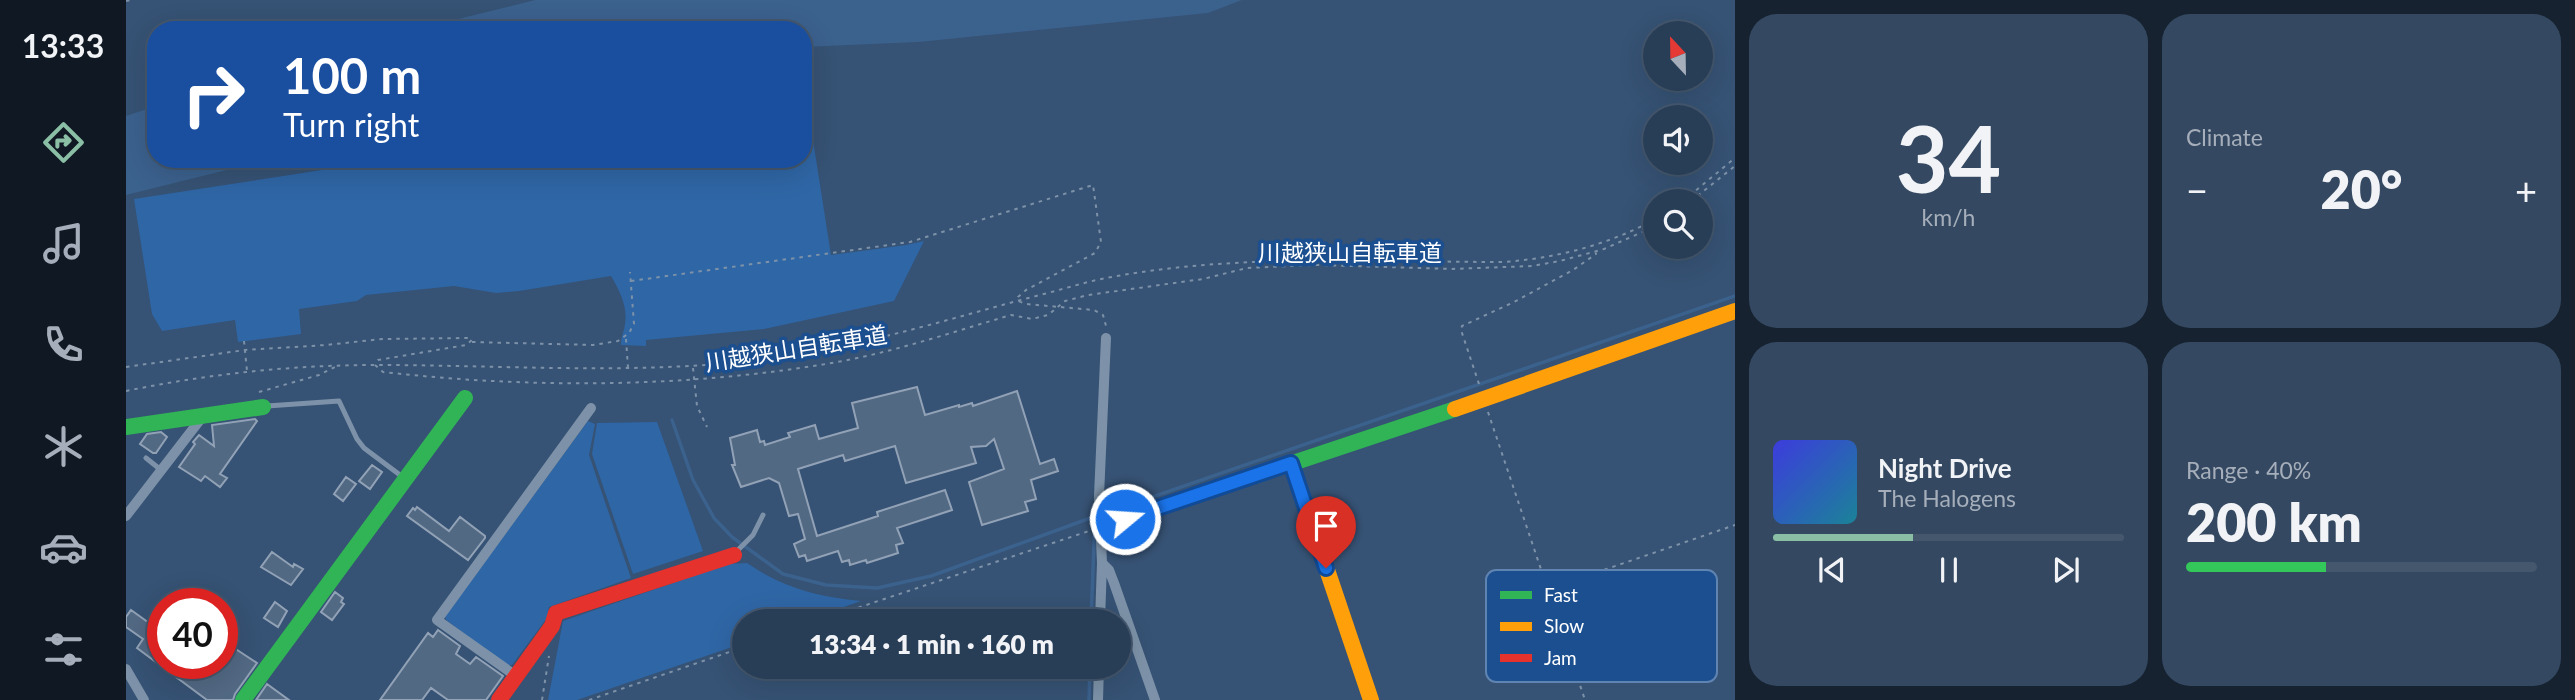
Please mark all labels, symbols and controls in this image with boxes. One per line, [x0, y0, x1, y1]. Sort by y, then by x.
north arrow [1643, 21, 1713, 91]
map controls [1643, 21, 1713, 259]
text: 13:33 [22, 26, 104, 65]
text: 100 m [283, 46, 421, 104]
icon: right [168, 49, 259, 140]
text: 34 [1896, 103, 2001, 212]
text: Turn right [283, 105, 419, 144]
button: sound [1643, 105, 1713, 175]
icon: directions [39, 118, 88, 167]
text: Climate [2186, 123, 2263, 151]
text: 20° [2321, 158, 2402, 220]
text: − [2186, 167, 2208, 213]
text: + [2515, 167, 2537, 213]
button: search [1643, 189, 1713, 259]
text: km/h [1922, 203, 1975, 231]
icon: music [39, 219, 88, 268]
street label: 川越狭山自転車道 [1258, 238, 1442, 266]
icon: phone [39, 320, 88, 369]
street label: 川越狭山自転車道 [703, 320, 889, 376]
icon: climate [39, 422, 88, 471]
text: Night Drive [1878, 452, 2012, 484]
text: Range · 40% [2186, 456, 2311, 484]
position arrow [1088, 482, 1162, 556]
text: The Halogens [1878, 484, 2016, 512]
text: 200 km [2186, 491, 2362, 553]
pin [1296, 496, 1356, 568]
icon: arrive [1307, 507, 1345, 545]
icon: car [39, 523, 88, 572]
icon: previous [1813, 551, 1851, 589]
icon: pause [1930, 551, 1968, 589]
icon: next [2047, 551, 2085, 589]
legend [1486, 570, 1717, 682]
text: Fast [1544, 583, 1578, 606]
speed limit sign: 40 [147, 588, 238, 679]
text: Slow [1544, 614, 1584, 637]
icon: filters [39, 625, 88, 674]
text: 13:34 · 1 min · 160 m [809, 628, 1054, 660]
text: Jam [1544, 646, 1577, 669]

